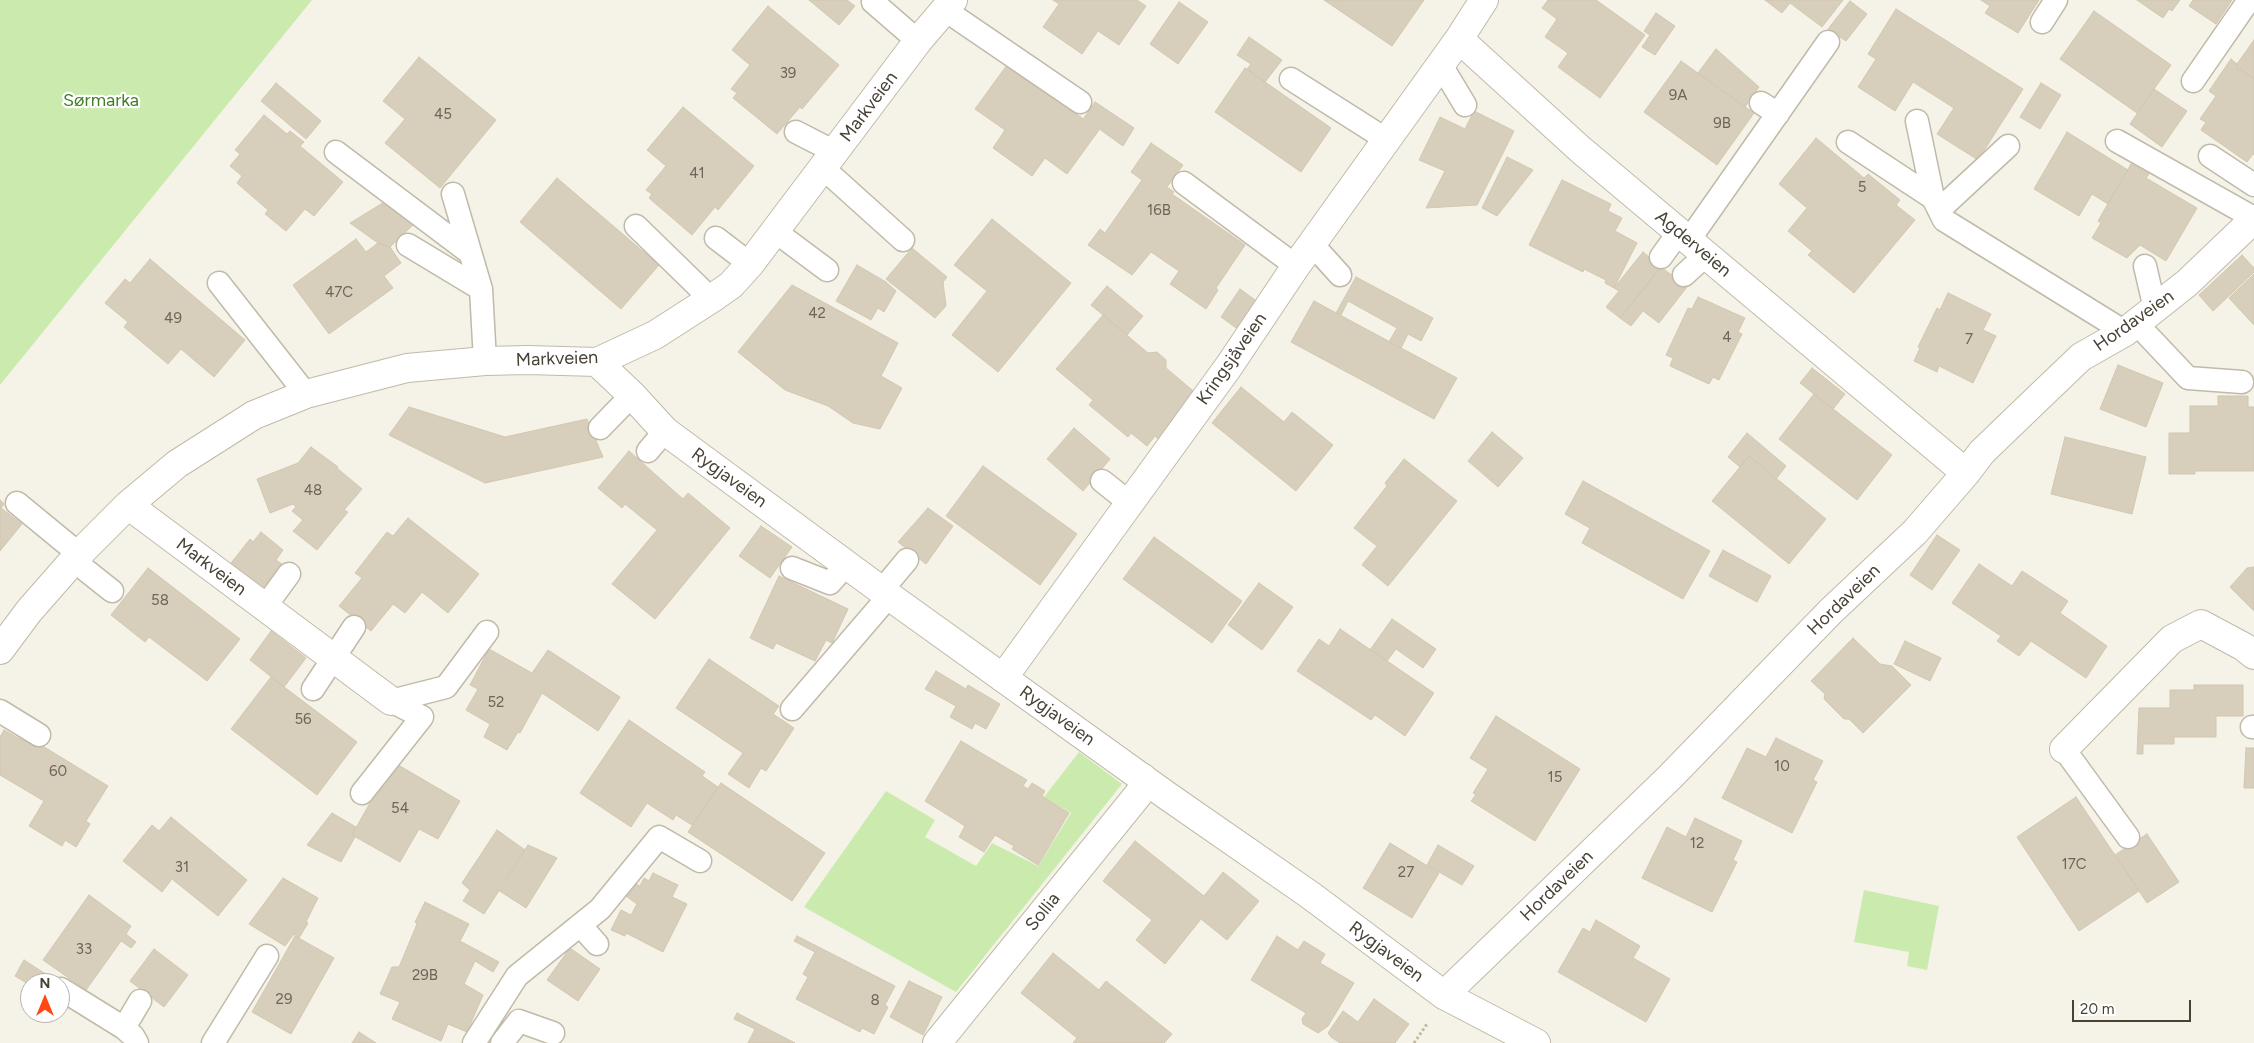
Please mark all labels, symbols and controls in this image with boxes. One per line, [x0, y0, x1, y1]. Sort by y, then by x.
house number: 39 [780, 65, 796, 83]
street label: Markveien [836, 68, 902, 146]
house number: 9A [1669, 87, 1687, 105]
park label: Sørmarka [63, 90, 139, 112]
house number: 45 [434, 106, 452, 124]
house number: 9B [1713, 115, 1731, 133]
house number: 41 [689, 165, 705, 183]
house number: 5 [1858, 179, 1866, 197]
house number: 16B [1147, 202, 1171, 220]
street label: Agderveien [1651, 206, 1735, 282]
house number: 47C [325, 284, 353, 302]
street label: Hordaveien [2090, 286, 2178, 356]
house number: 42 [808, 305, 826, 323]
street label: Kringsjåveien [1192, 309, 1272, 409]
house number: 49 [164, 310, 182, 328]
house number: 4 [1722, 329, 1732, 347]
house number: 7 [1965, 331, 1973, 349]
street label: Markveien [516, 347, 598, 371]
street label: Rygjaveien [687, 443, 771, 513]
house number: 48 [304, 482, 322, 500]
street label: Markveien [172, 534, 250, 600]
street label: Hordaveien [1803, 560, 1885, 640]
house number: 58 [151, 592, 169, 610]
street label: Rygjaveien [1015, 681, 1099, 751]
house number: 52 [487, 694, 505, 712]
house number: 56 [294, 711, 312, 729]
house number: 10 [1774, 758, 1790, 776]
house number: 60 [49, 763, 67, 781]
house number: 15 [1548, 769, 1562, 787]
house number: 54 [391, 800, 409, 818]
house number: 12 [1690, 835, 1704, 853]
street label: Hordaveien [1516, 846, 1598, 926]
house number: 17C [2061, 856, 2087, 874]
house number: 31 [175, 859, 189, 877]
house number: 27 [1398, 864, 1414, 882]
street label: Sollia [1021, 889, 1065, 935]
street label: Rygjaveien [1344, 917, 1428, 987]
house number: 33 [76, 941, 92, 959]
house number: 29B [412, 967, 438, 985]
north arrow [20, 973, 70, 1023]
text: N [40, 975, 50, 992]
scale bar [2074, 990, 2193, 1022]
house number: 29 [276, 991, 292, 1009]
house number: 8 [870, 992, 880, 1010]
text: 20 m [2080, 1000, 2114, 1018]

